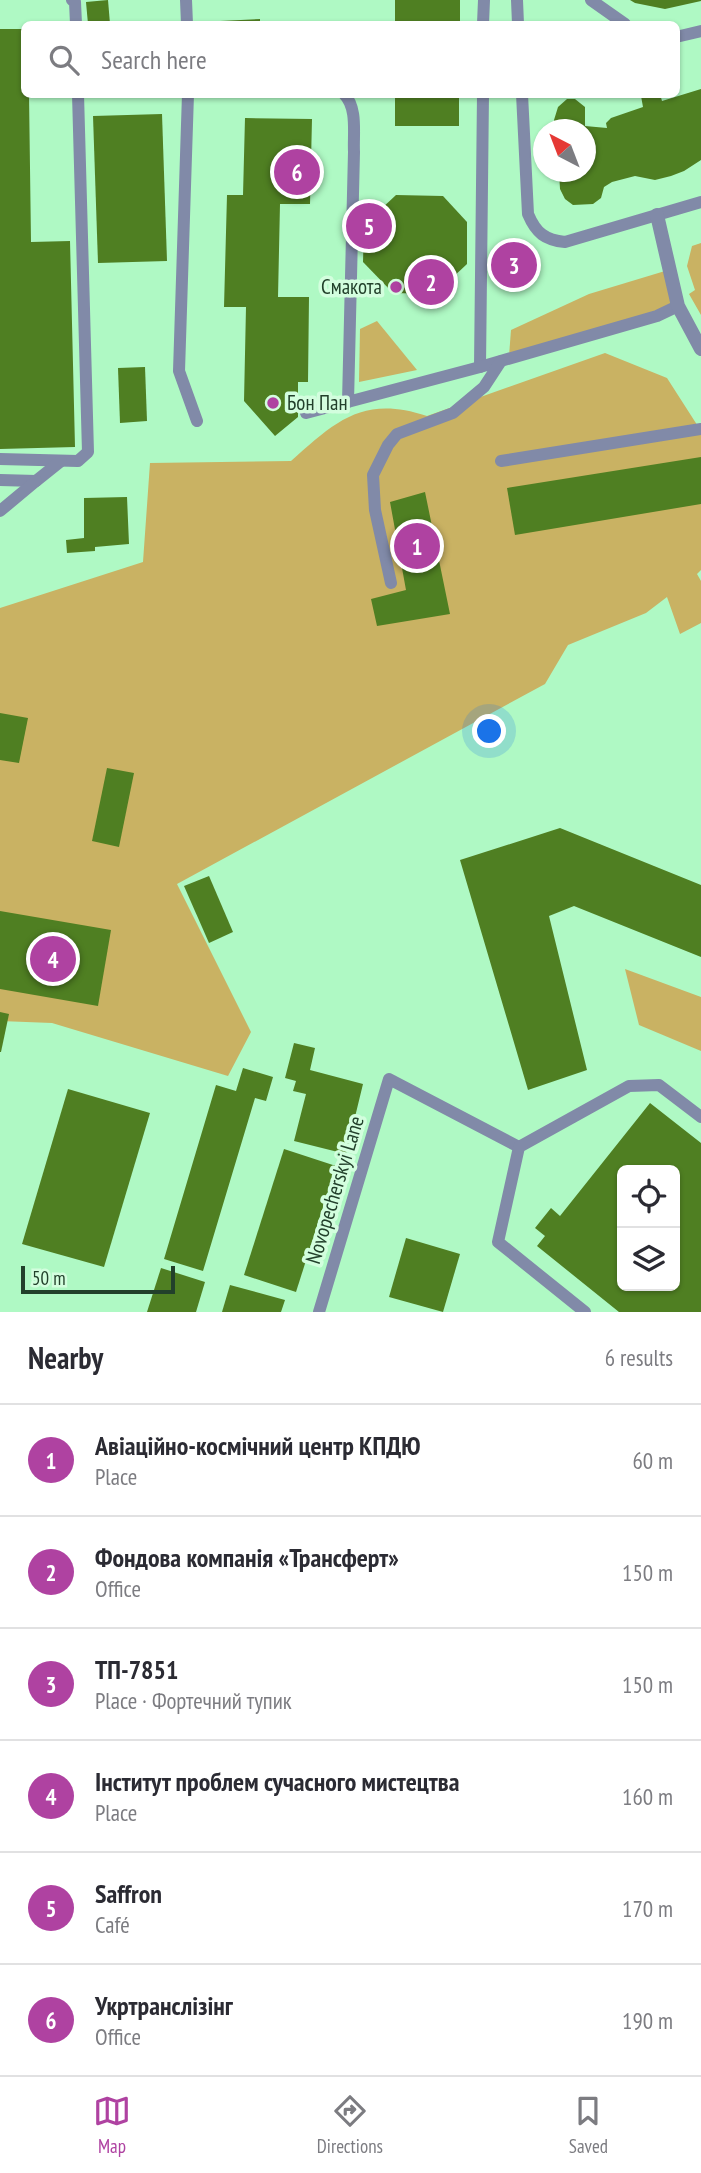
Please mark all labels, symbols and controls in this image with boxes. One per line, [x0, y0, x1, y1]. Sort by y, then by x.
search box [21, 21, 680, 98]
icon: search [45, 41, 83, 79]
text: Search here [101, 43, 207, 76]
north arrow [533, 119, 596, 182]
pin: 6 [274, 146, 320, 198]
pin: 5 [346, 200, 392, 252]
pin: 3 [491, 239, 537, 291]
pin: 2 [408, 256, 454, 308]
place label: Смакота [321, 273, 382, 300]
marker: Смакота [388, 279, 404, 295]
place label: Бон Пан [287, 389, 348, 416]
marker: Бон Пан [265, 395, 281, 411]
pin: 1 [394, 520, 440, 572]
your location [472, 714, 506, 748]
pin: 4 [30, 933, 76, 985]
street label: Novopecherskyi Lane [299, 1113, 370, 1267]
map controls [617, 1165, 680, 1291]
button: locate [617, 1165, 680, 1228]
button: layers [617, 1228, 680, 1291]
scale bar [21, 1263, 175, 1295]
text: 50 m [32, 1266, 66, 1290]
text: Nearby [28, 1338, 103, 1377]
text: 6 results [605, 1343, 673, 1372]
text: Авіаційно-космічний центр КПДЮ [95, 1429, 421, 1462]
text: 1 [46, 1446, 57, 1475]
text: 60 m [632, 1446, 673, 1475]
text: Place [95, 1462, 137, 1491]
text: Фондова компанія «Трансферт» [95, 1541, 399, 1574]
text: 2 [46, 1558, 57, 1587]
text: 150 m [622, 1558, 673, 1587]
text: Office [95, 1574, 141, 1603]
text: ТП-7851 [95, 1653, 178, 1686]
text: 3 [46, 1670, 57, 1699]
text: 150 m [622, 1670, 673, 1699]
text: Place · Фортечний тупик [95, 1686, 292, 1715]
text: Інститут проблем сучасного мистецтва [95, 1765, 459, 1798]
text: 4 [46, 1782, 57, 1811]
text: 160 m [622, 1782, 673, 1811]
text: Place [95, 1798, 137, 1827]
text: Saffron [95, 1877, 162, 1910]
text: 5 [46, 1894, 57, 1923]
text: 170 m [622, 1894, 673, 1923]
text: Café [95, 1910, 130, 1939]
text: Укртранслізінг [95, 1989, 233, 2022]
text: 6 [46, 2006, 57, 2035]
text: 190 m [622, 2006, 673, 2035]
text: Office [95, 2022, 141, 2051]
tab: Map [93, 2092, 131, 2158]
tab: Directions [317, 2092, 383, 2158]
tab: Saved [569, 2092, 608, 2158]

